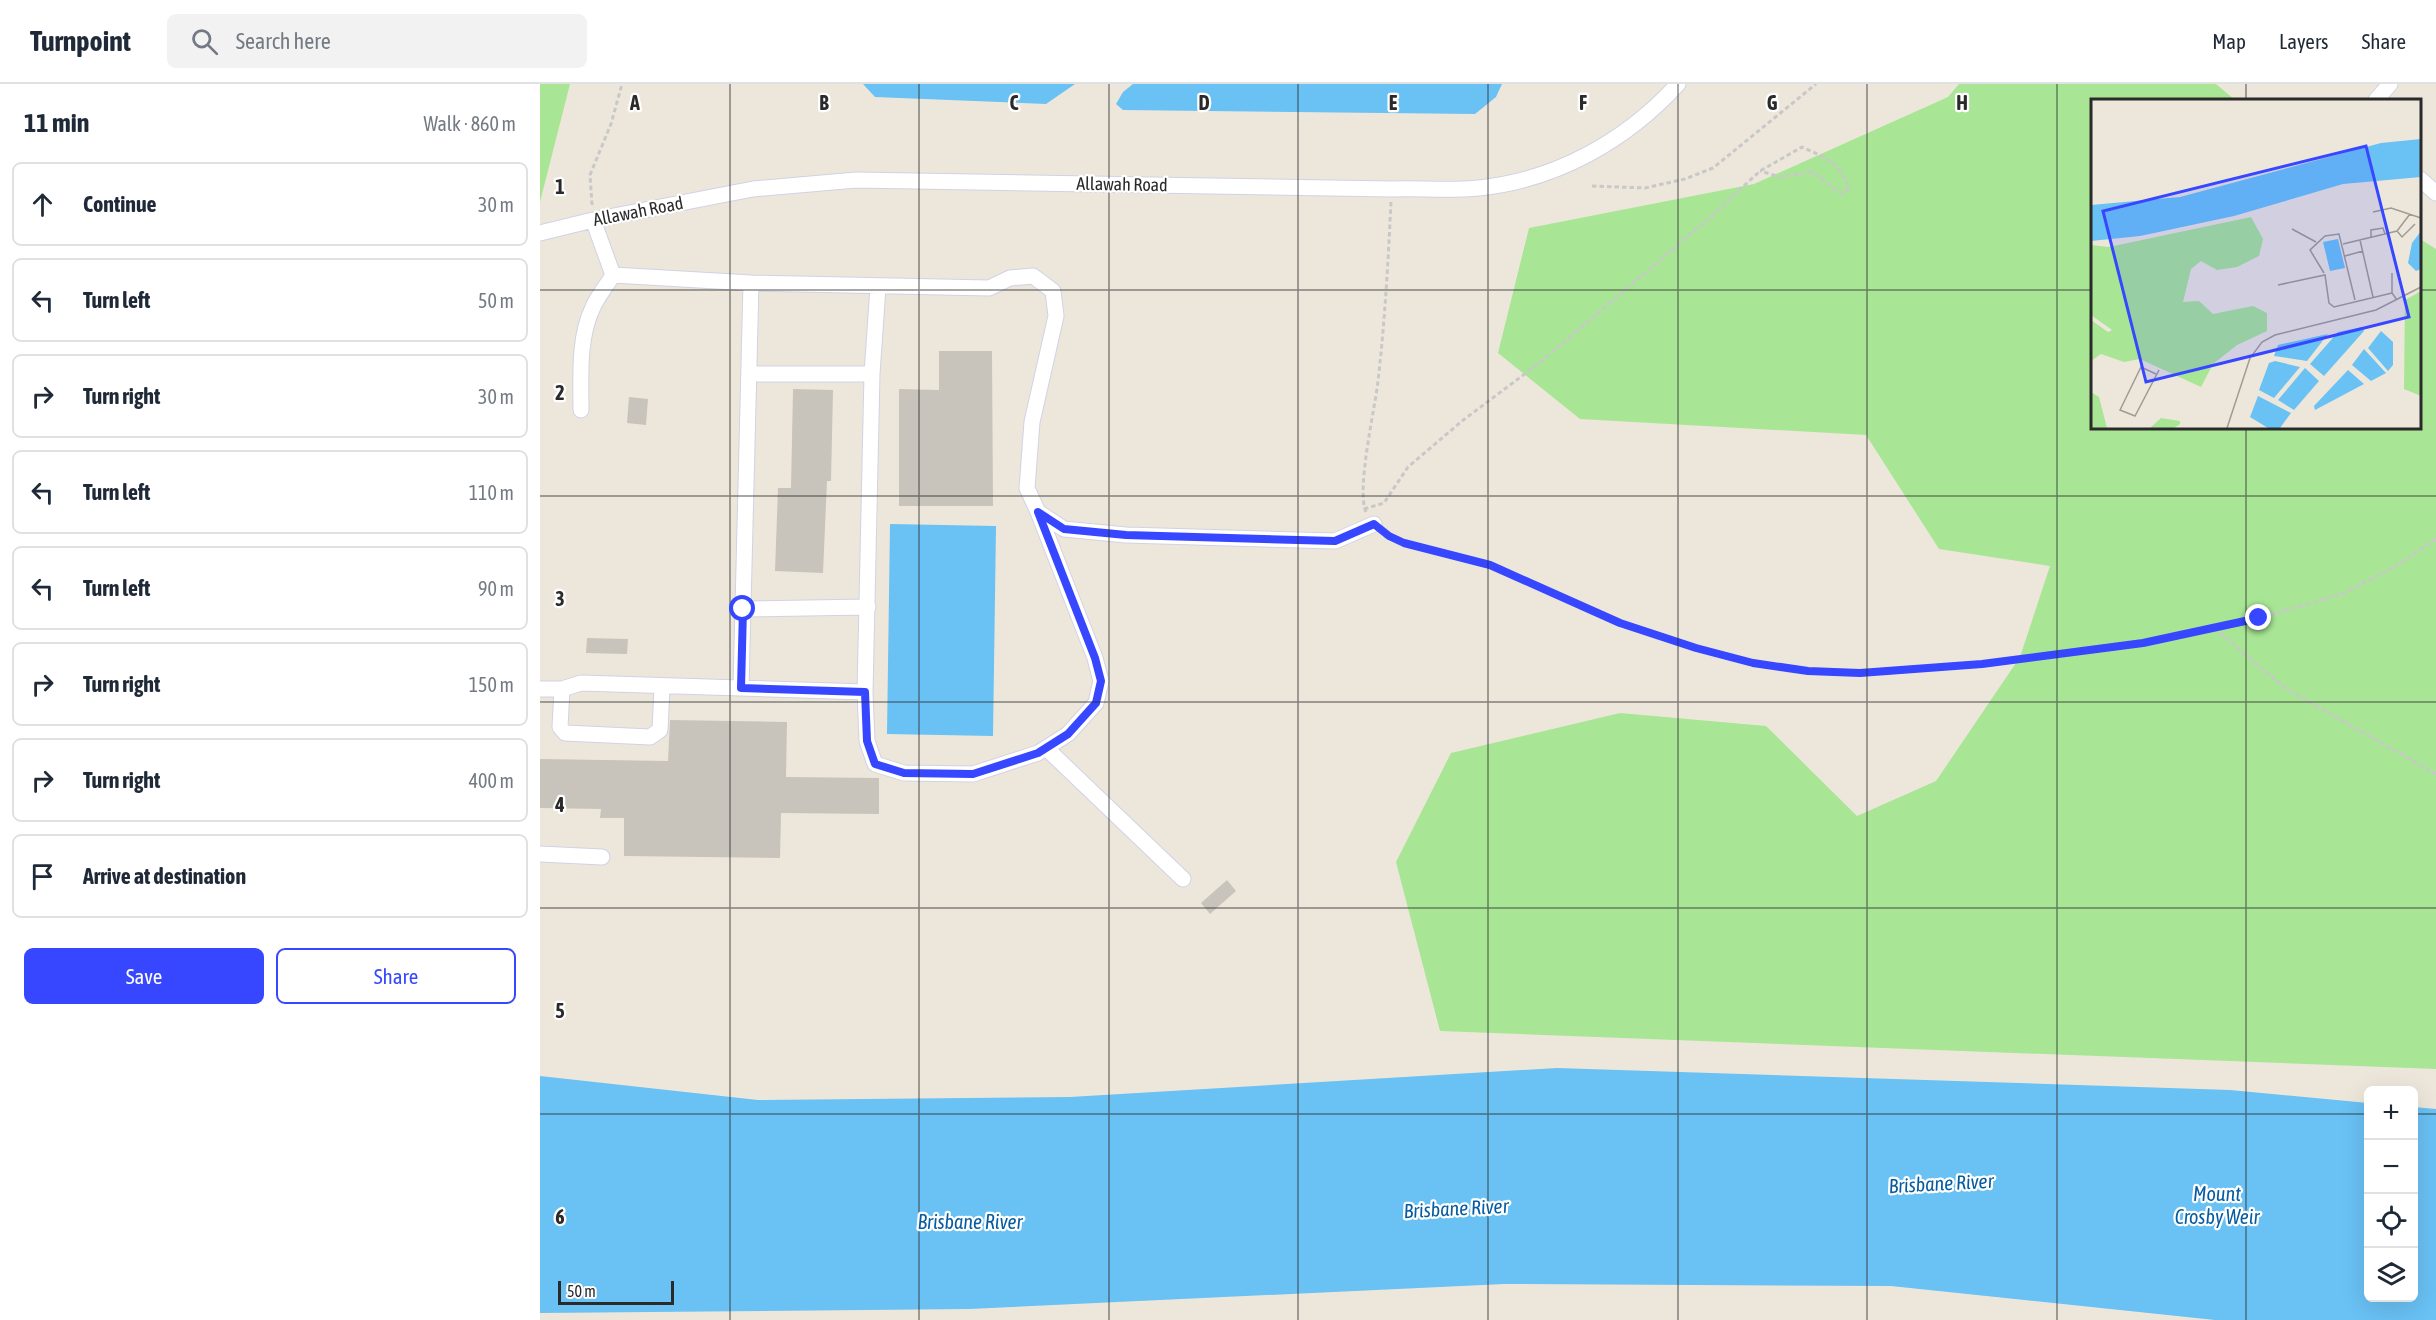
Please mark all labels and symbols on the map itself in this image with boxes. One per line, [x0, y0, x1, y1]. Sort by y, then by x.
text: A [629, 91, 640, 114]
text: B [819, 91, 829, 114]
text: C [1010, 91, 1019, 114]
text: D [1198, 91, 1210, 114]
text: E [1389, 91, 1398, 114]
text: F [1579, 91, 1587, 114]
text: G [1767, 91, 1778, 114]
text: H [1956, 91, 1968, 114]
inset map [2091, 99, 2421, 429]
street label: Allawah Road [1076, 173, 1168, 195]
text: 1 [555, 175, 565, 198]
street label: Allawah Road [591, 192, 685, 230]
text: 2 [555, 381, 565, 404]
text: 3 [555, 587, 565, 610]
route start [729, 595, 755, 621]
route end [2245, 604, 2271, 630]
text: 4 [554, 793, 565, 816]
text: 5 [555, 999, 565, 1022]
water label: Brisbane River [1888, 1169, 1995, 1197]
water label: Mount Crosby Weir [2175, 1182, 2260, 1228]
water label: Brisbane River [1403, 1194, 1510, 1222]
text: 6 [555, 1205, 565, 1228]
water label: Brisbane River [918, 1210, 1024, 1233]
scale bar [558, 1278, 674, 1306]

